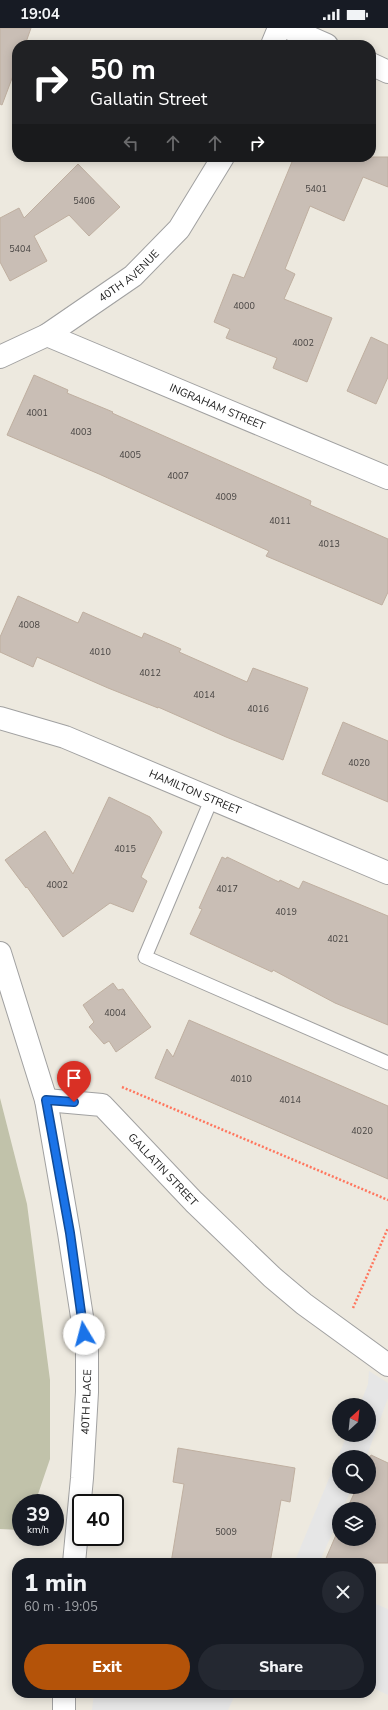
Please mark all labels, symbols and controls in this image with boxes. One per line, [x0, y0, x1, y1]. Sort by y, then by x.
text: 19:04 [20, 4, 60, 24]
text: 50 m [90, 51, 156, 89]
icon: right [24, 56, 76, 108]
text: Gallatin Street [90, 87, 207, 111]
icon: left [120, 132, 142, 154]
icon: ahead [162, 132, 184, 154]
icon: ahead [204, 132, 226, 154]
icon: right [246, 132, 268, 154]
house number: 5401 [305, 183, 327, 195]
house number: 5406 [73, 195, 95, 207]
house number: 5404 [9, 243, 31, 255]
street label: 40TH AVENUE [95, 247, 163, 306]
house number: 4000 [233, 300, 255, 312]
house number: 4002 [292, 337, 314, 349]
street label: INGRAHAM STREET [167, 380, 268, 434]
house number: 4001 [26, 407, 48, 419]
house number: 4003 [70, 426, 92, 438]
house number: 4005 [119, 449, 141, 461]
house number: 4007 [167, 470, 189, 482]
house number: 4009 [215, 491, 237, 503]
house number: 4011 [269, 515, 291, 527]
house number: 4013 [318, 538, 340, 550]
house number: 4008 [18, 619, 40, 631]
house number: 4010 [89, 646, 111, 658]
house number: 4012 [139, 667, 161, 679]
house number: 4014 [193, 689, 215, 701]
house number: 4016 [247, 703, 269, 715]
house number: 4020 [348, 757, 370, 769]
street label: HAMILTON STREET [147, 766, 244, 818]
house number: 4015 [114, 843, 136, 855]
house number: 4002 [46, 879, 68, 891]
house number: 4017 [216, 883, 238, 895]
house number: 4019 [275, 906, 297, 918]
house number: 4021 [327, 933, 349, 945]
house number: 4004 [104, 1007, 126, 1019]
pin [57, 1061, 91, 1102]
icon: arrive [63, 1067, 85, 1089]
house number: 4010 [230, 1073, 252, 1085]
house number: 4014 [279, 1094, 301, 1106]
house number: 4020 [351, 1125, 373, 1137]
street label: GALLATIN STREET [124, 1130, 201, 1210]
position arrow [63, 1313, 105, 1355]
street label: 40TH PLACE [78, 1369, 95, 1435]
north arrow [332, 1398, 376, 1442]
map controls [332, 1398, 376, 1546]
button: search [332, 1450, 376, 1494]
speed limit sign: 40 [72, 1494, 124, 1546]
text: 39 [26, 1501, 50, 1528]
button: layers [332, 1502, 376, 1546]
text: km/h [27, 1523, 49, 1537]
house number: 5009 [215, 1526, 237, 1538]
text: 1 min [24, 1567, 87, 1599]
button: close [322, 1571, 364, 1613]
text: 60 m · 19:05 [24, 1598, 98, 1616]
button: Exit [24, 1644, 190, 1690]
button: Share [198, 1644, 364, 1690]

